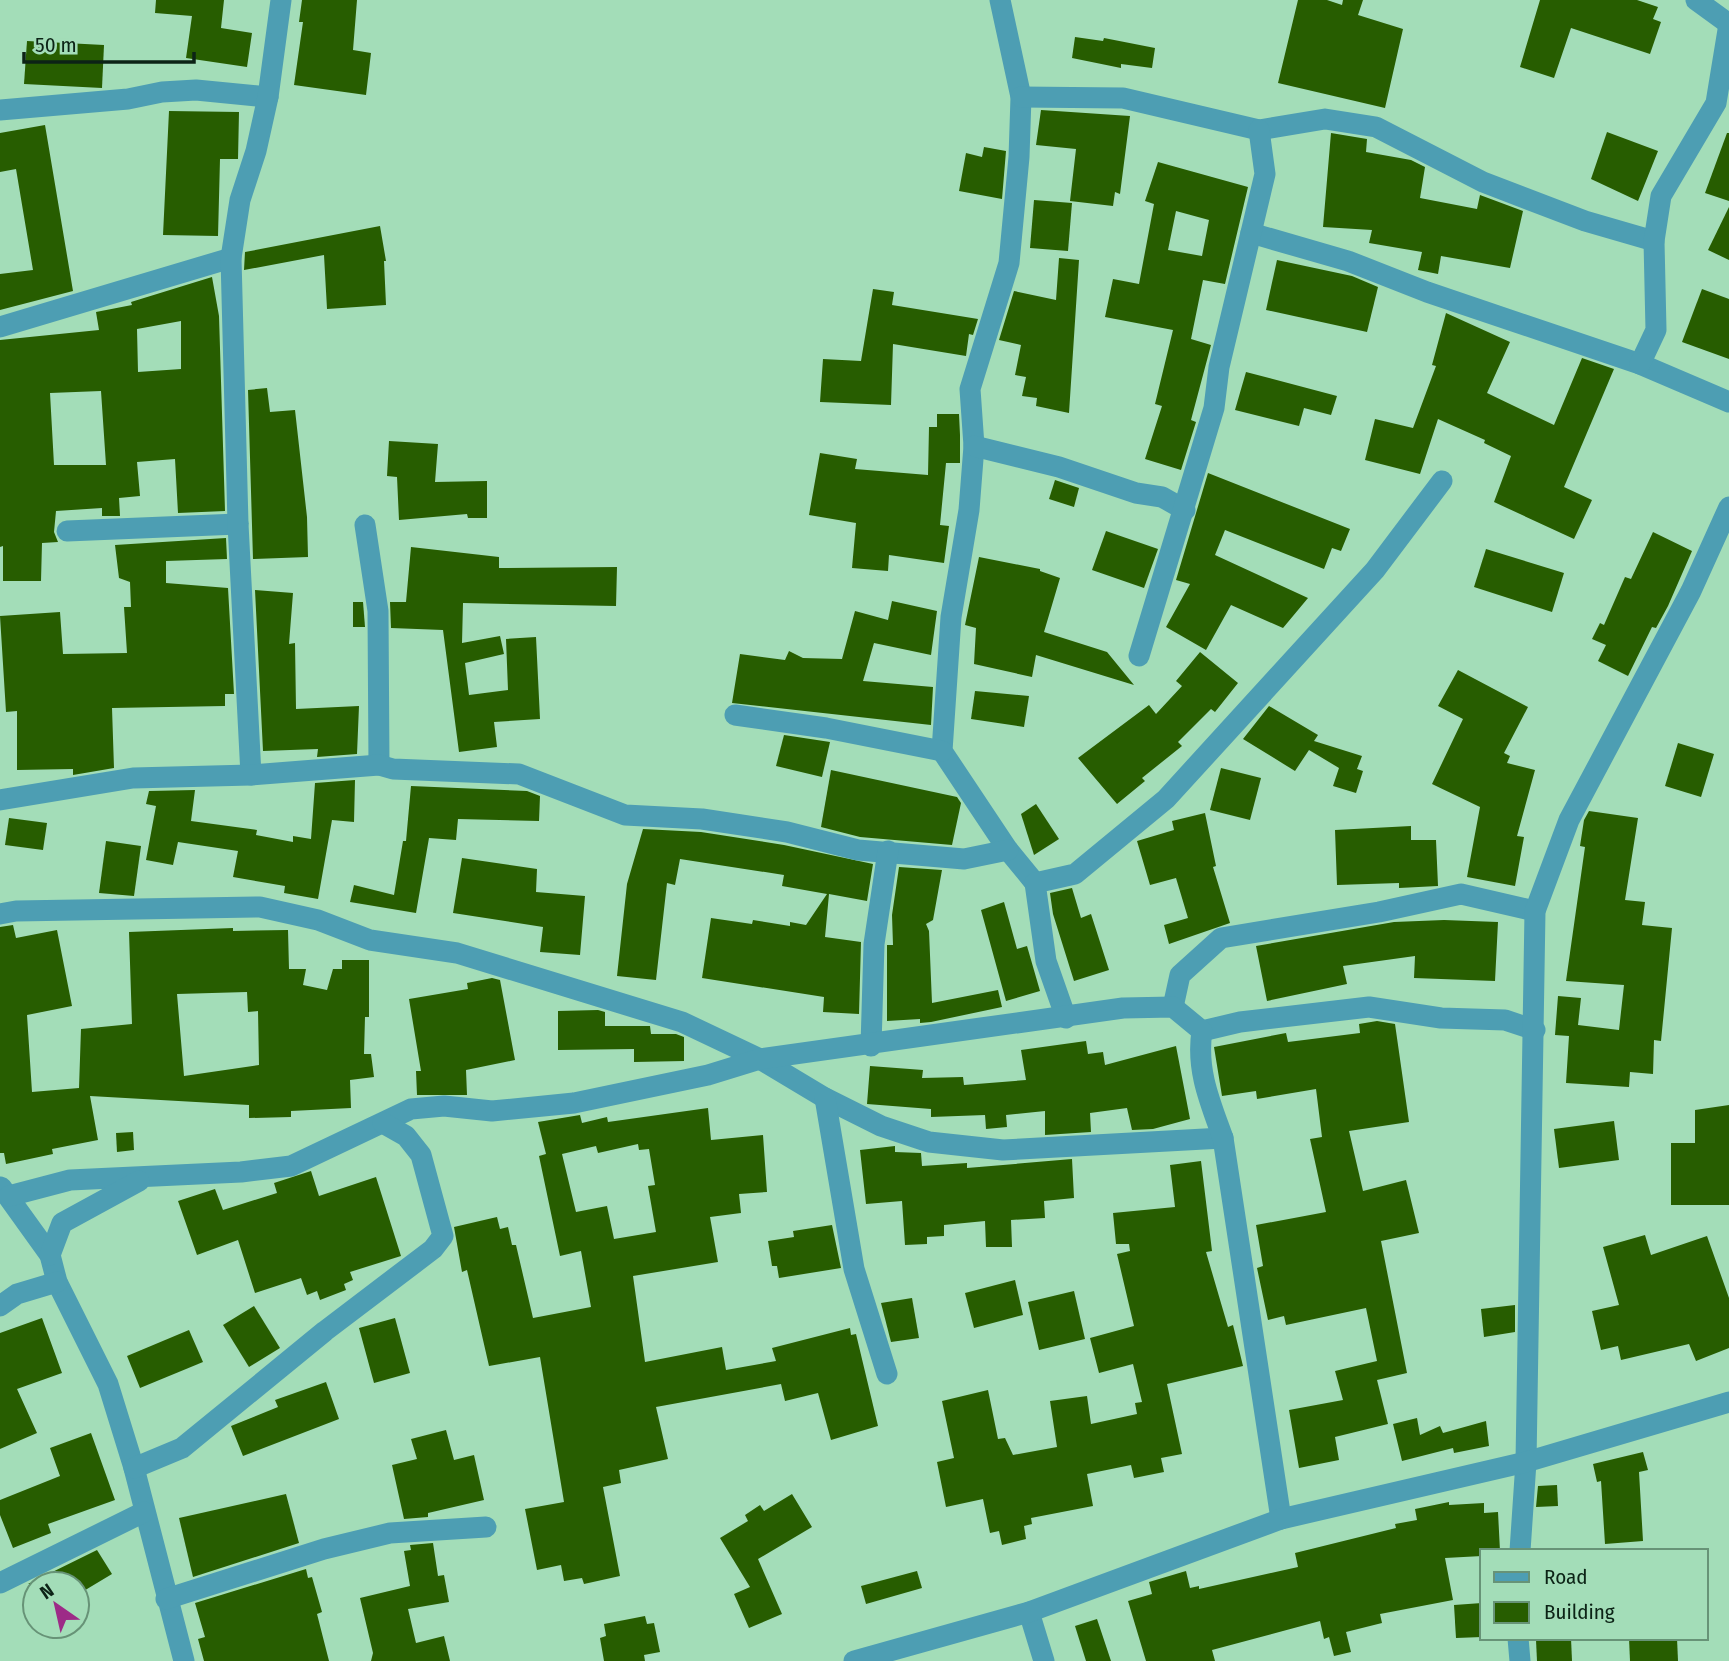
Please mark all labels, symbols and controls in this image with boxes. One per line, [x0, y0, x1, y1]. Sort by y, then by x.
scale bar [24, 21, 194, 65]
text: 50 m [35, 32, 77, 58]
legend [1480, 1549, 1708, 1640]
text: Road [1544, 1564, 1588, 1590]
north arrow [21, 1570, 91, 1640]
text: N [36, 1579, 58, 1604]
text: Building [1544, 1599, 1615, 1625]

